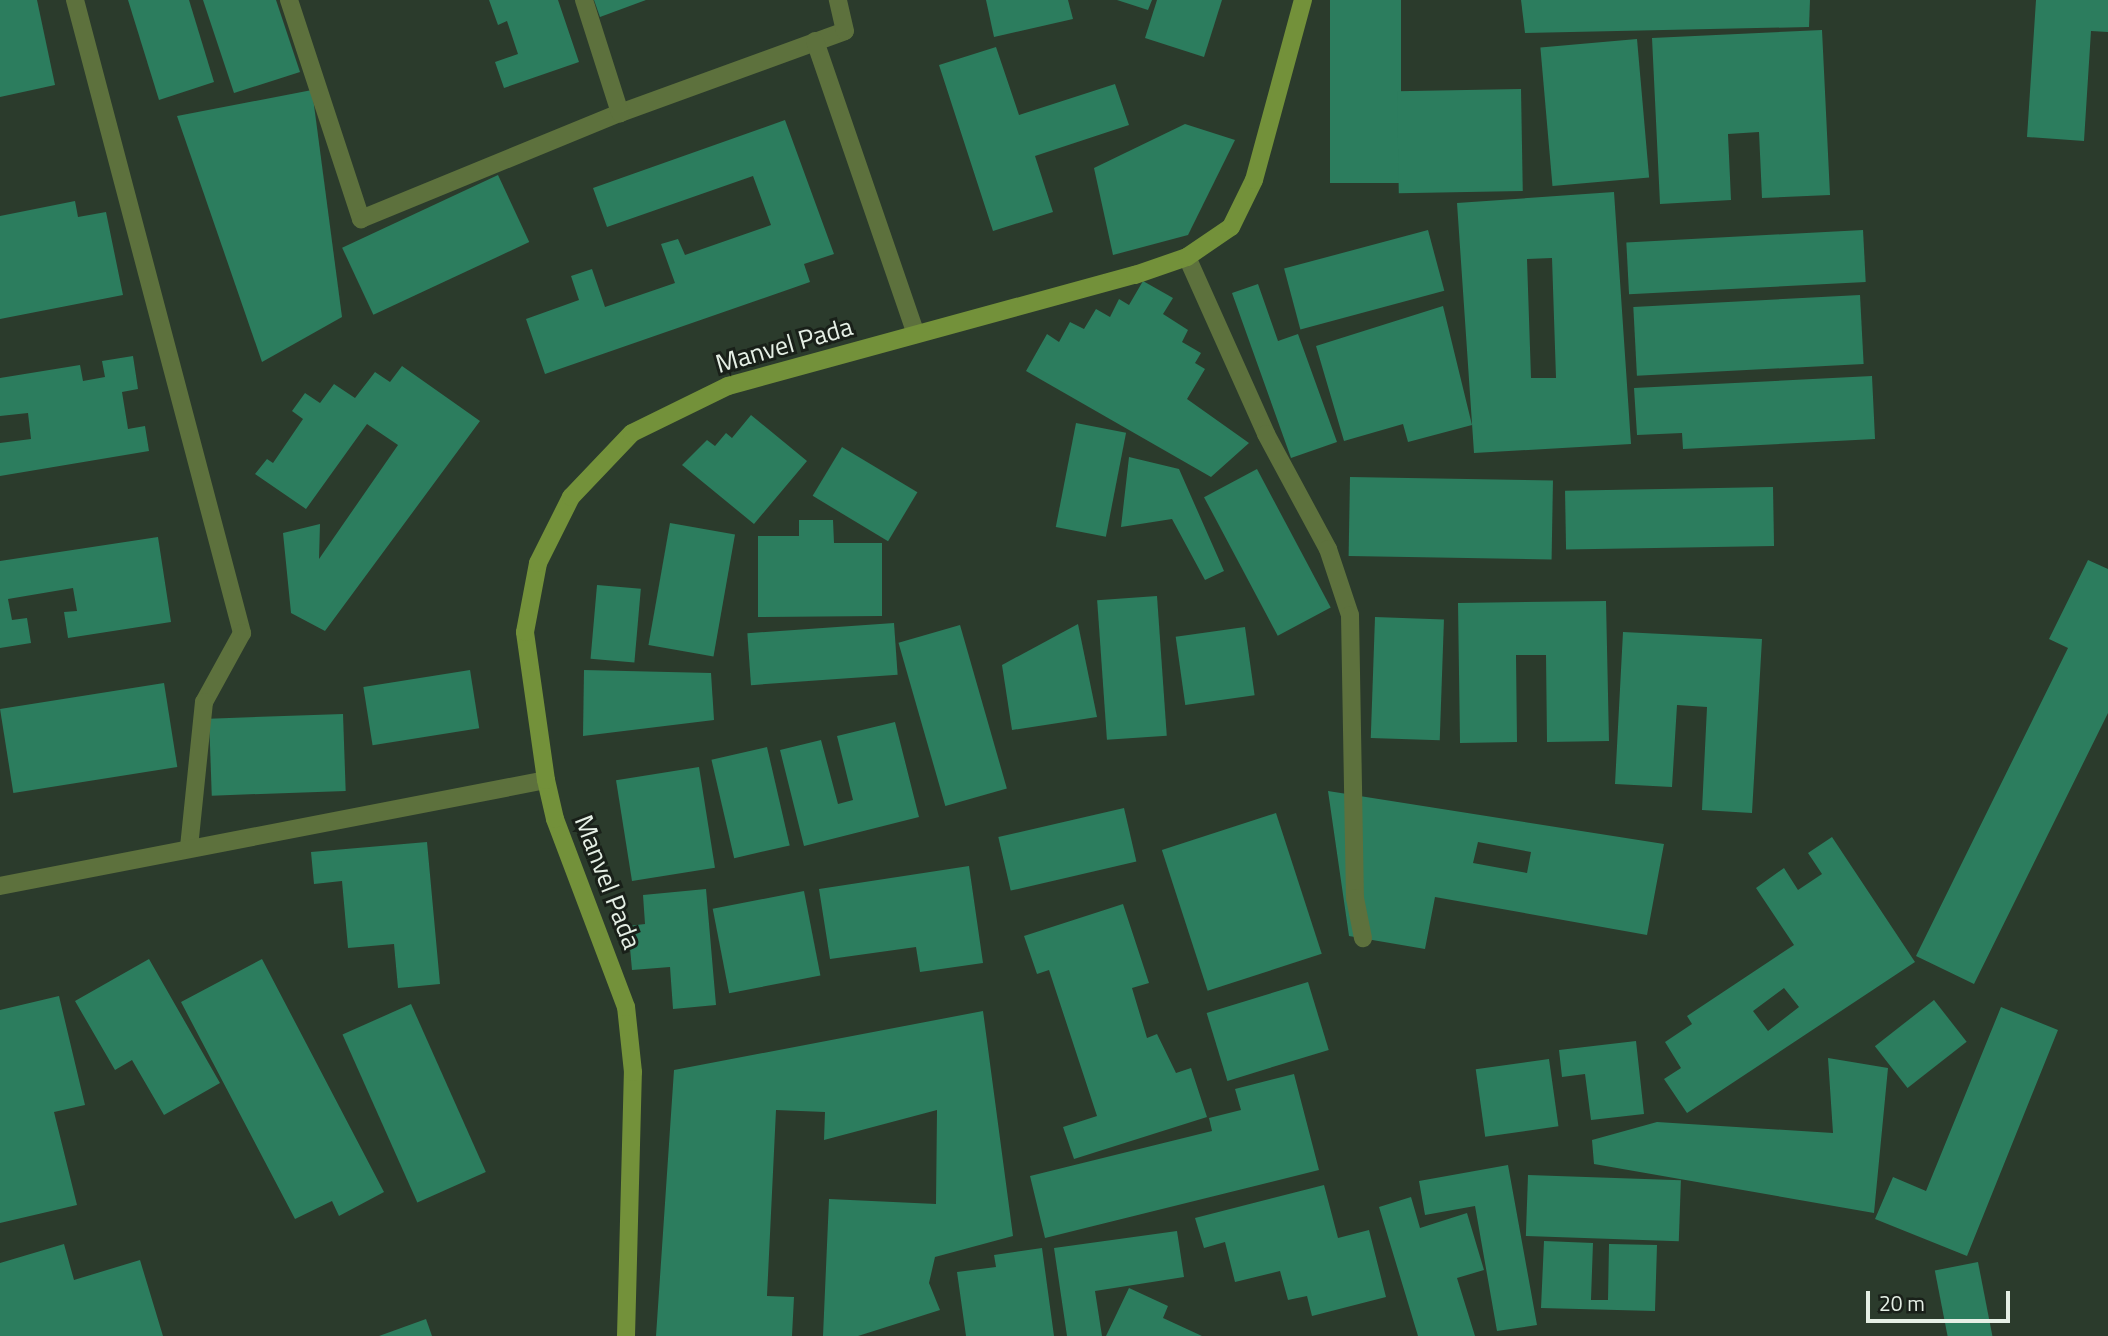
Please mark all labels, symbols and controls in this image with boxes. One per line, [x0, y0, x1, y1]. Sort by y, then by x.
street label: Manvel Pada [712, 311, 856, 379]
street label: Manvel Pada [568, 811, 648, 953]
scale bar [1870, 1276, 2014, 1320]
text: 20 m [1879, 1287, 1925, 1319]

